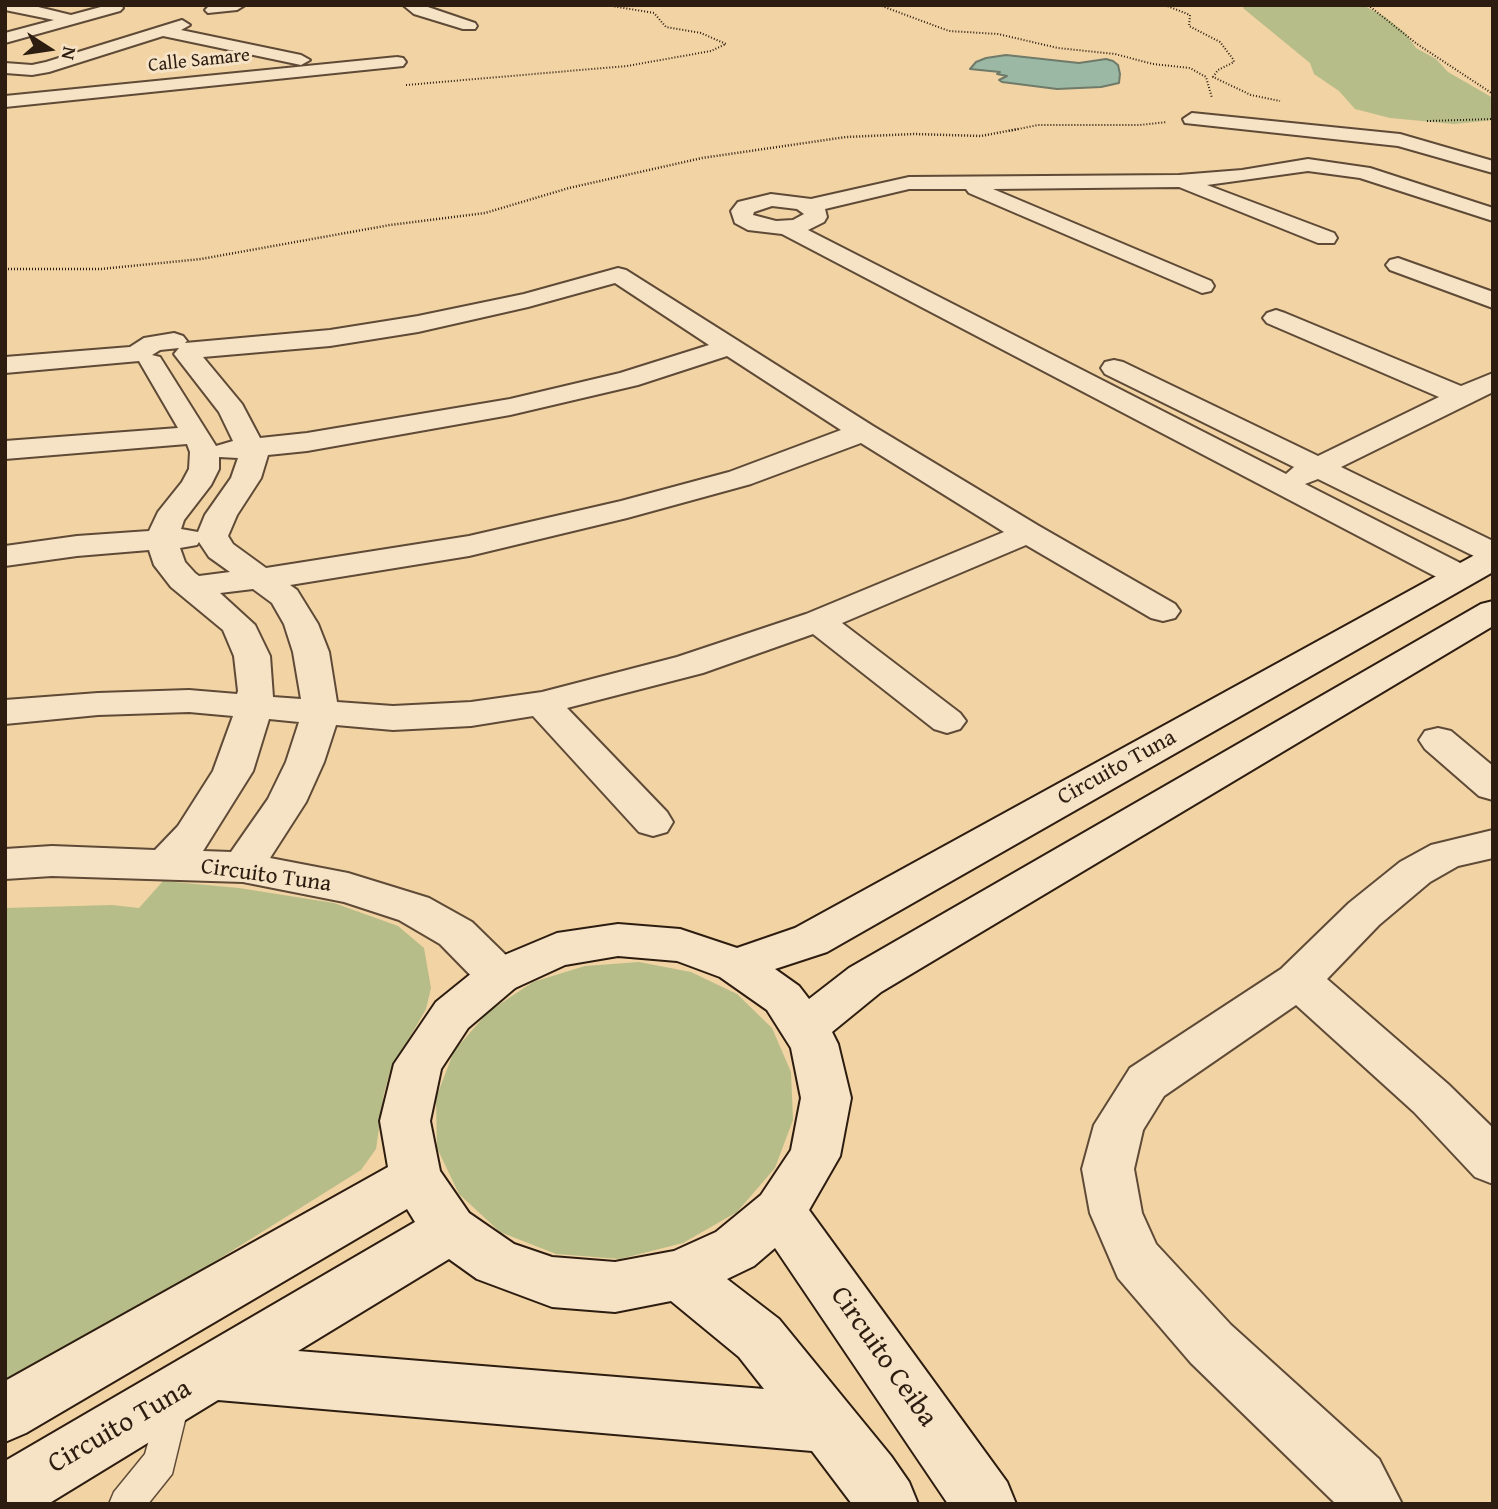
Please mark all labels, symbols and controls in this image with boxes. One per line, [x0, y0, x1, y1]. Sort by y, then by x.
north arrow [14, 14, 84, 84]
text: N [55, 44, 85, 62]
street label: Calle Samare [147, 44, 251, 78]
street label: Circuito Tuna [1053, 724, 1181, 812]
street label: Circuito Tuna [199, 853, 333, 899]
street label: Circuito Ceiba [822, 1280, 944, 1434]
street label: Circuito Tuna [42, 1373, 198, 1481]

